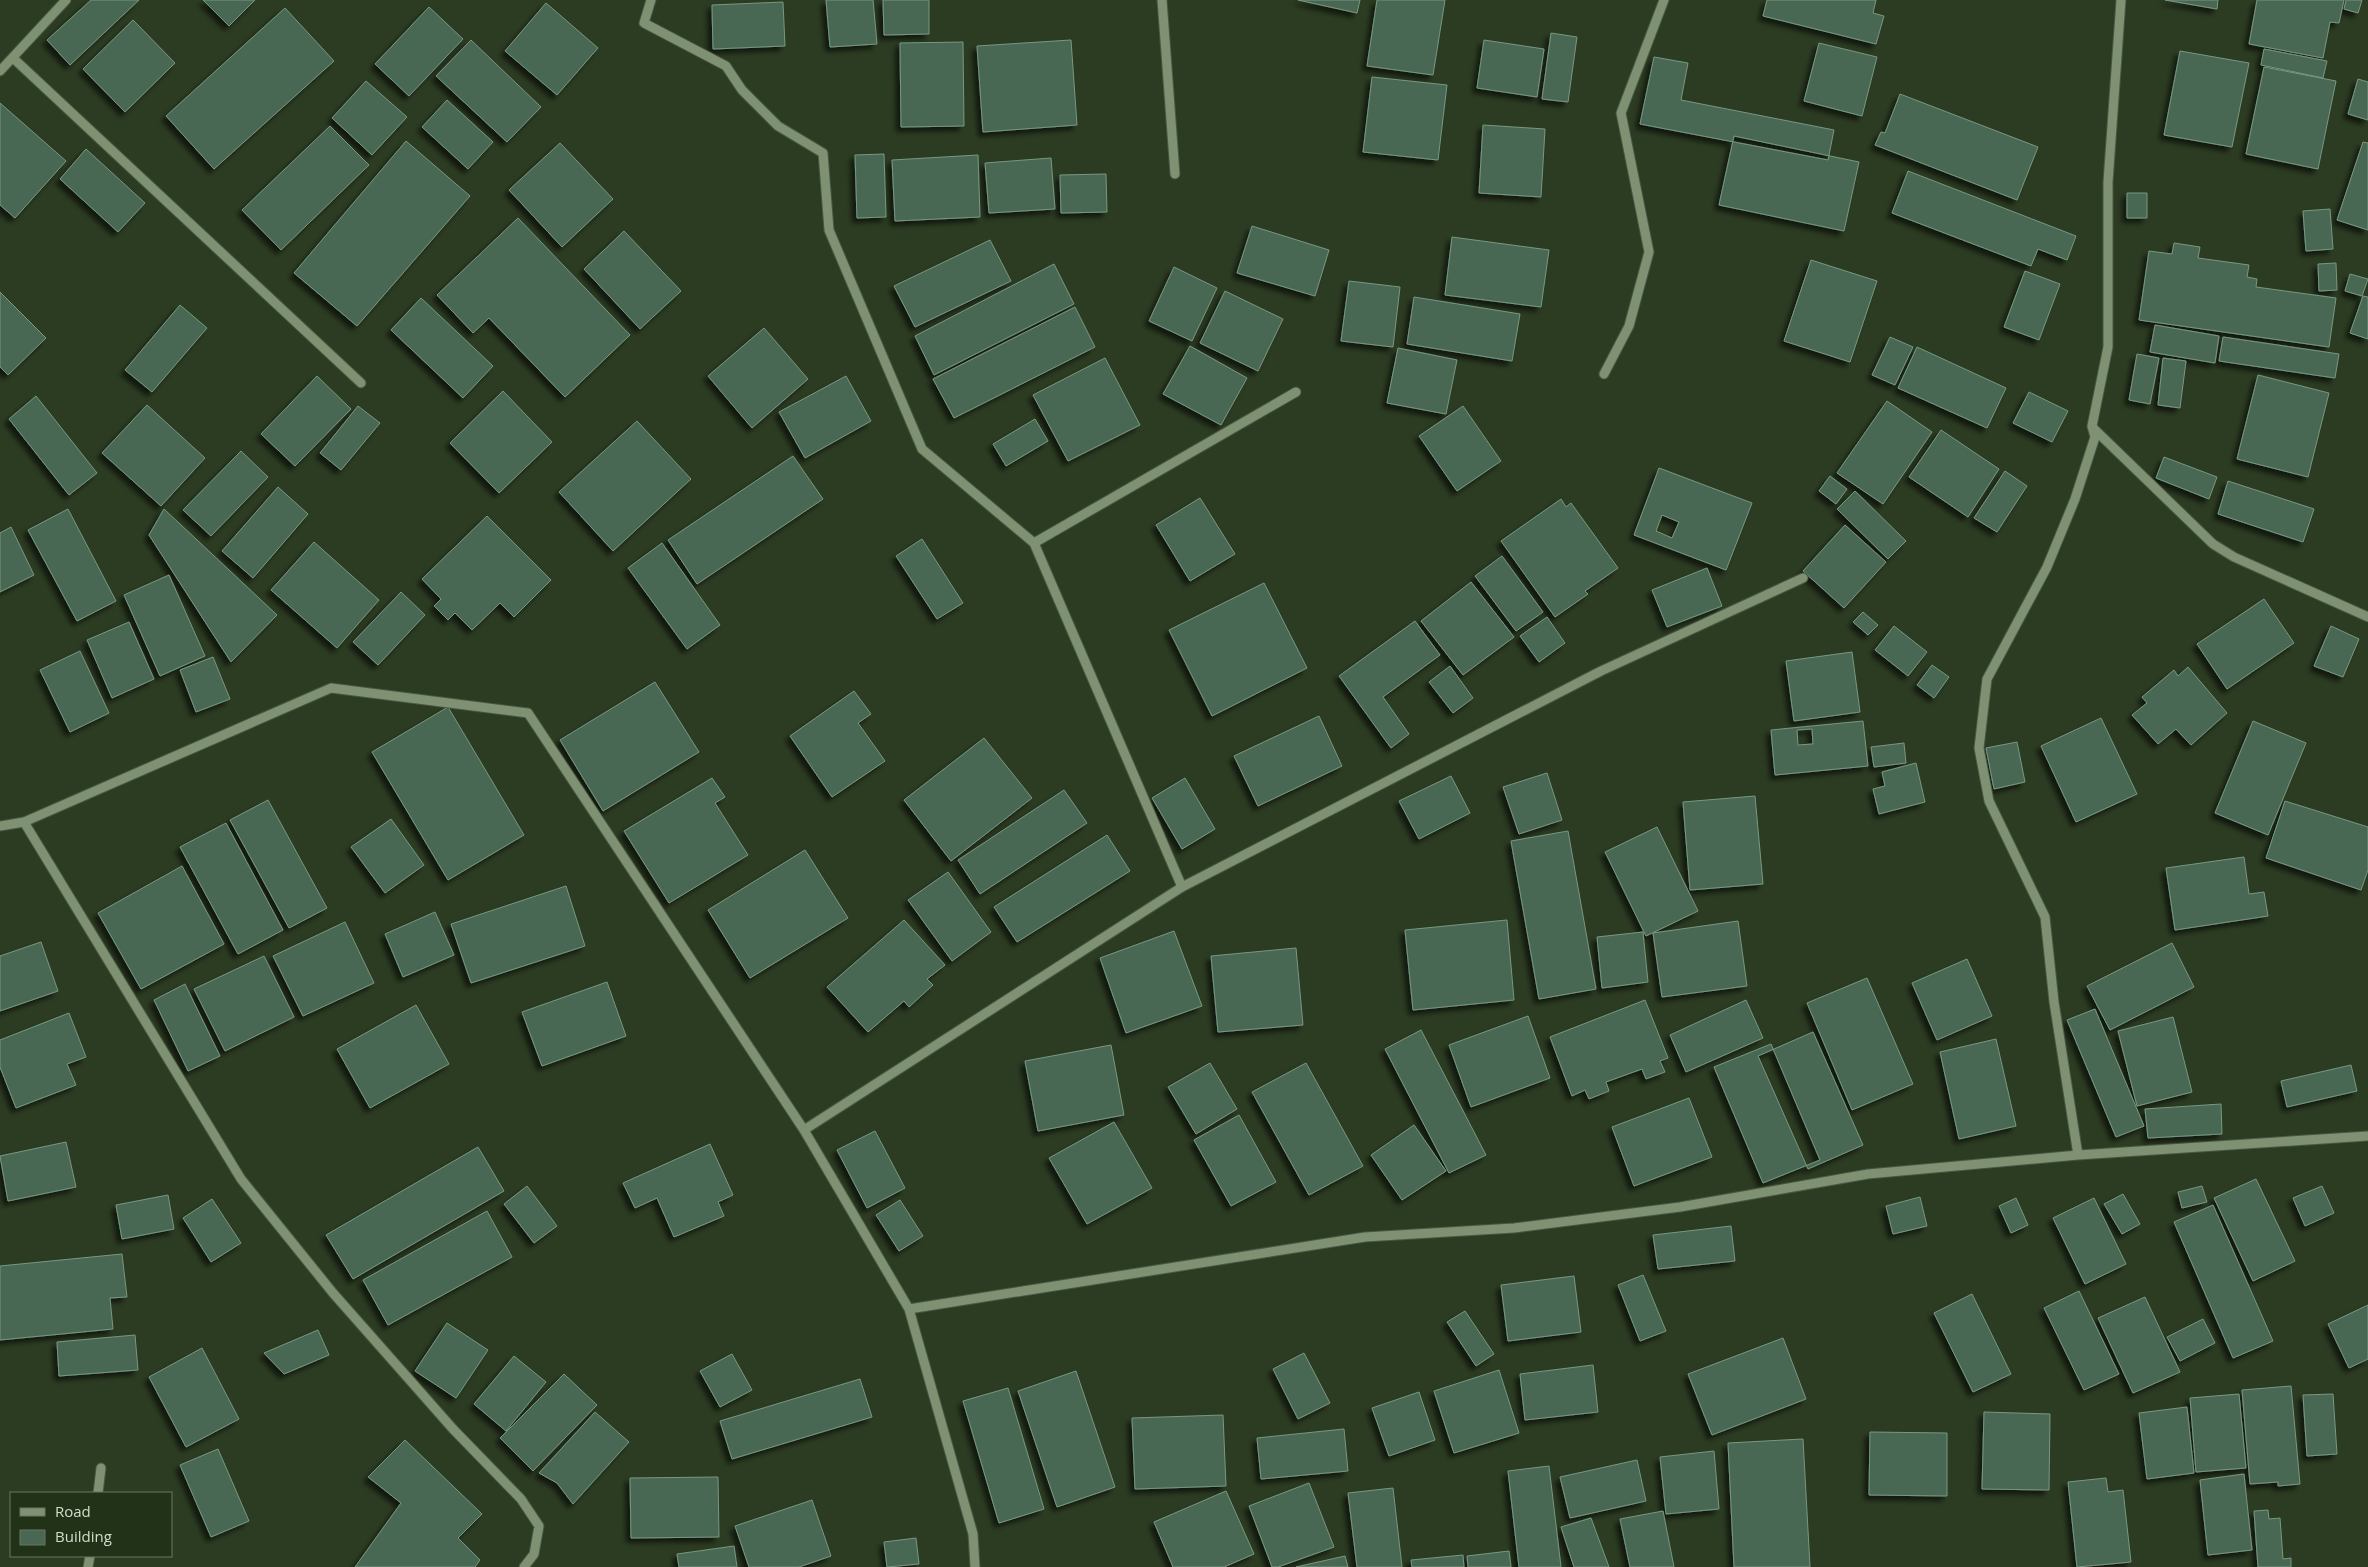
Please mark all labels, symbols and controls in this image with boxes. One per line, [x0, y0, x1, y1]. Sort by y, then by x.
legend [10, 1492, 172, 1557]
text: Road [55, 1501, 91, 1521]
text: Building [55, 1526, 112, 1546]

